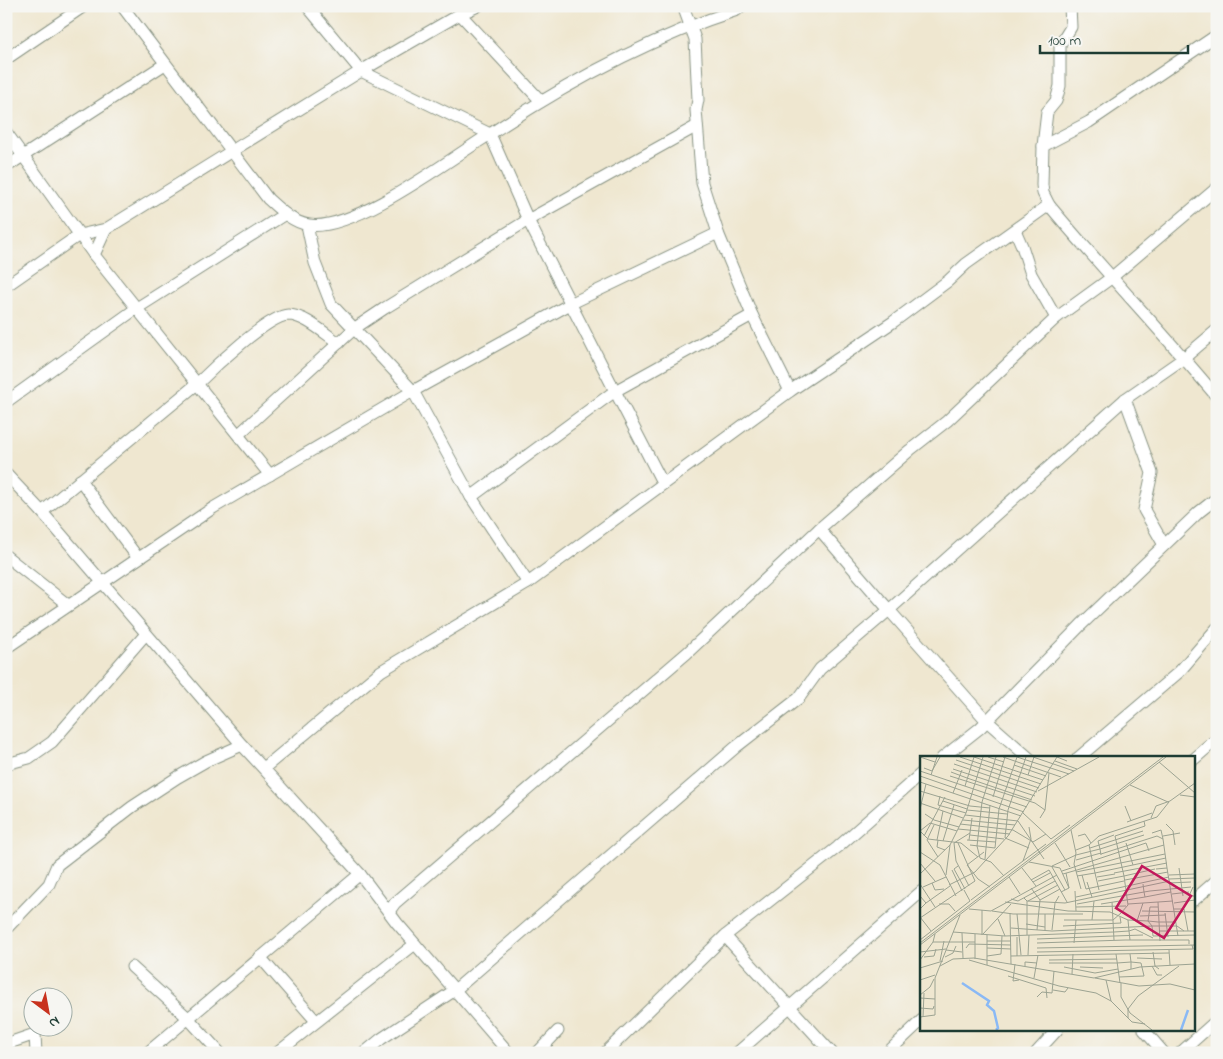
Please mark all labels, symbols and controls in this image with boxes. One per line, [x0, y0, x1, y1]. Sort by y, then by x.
scale bar [1040, 22, 1188, 54]
text: 100 m [1048, 30, 1081, 52]
inset map [920, 756, 1196, 1032]
north arrow [22, 986, 72, 1036]
text: N [45, 1010, 64, 1033]

